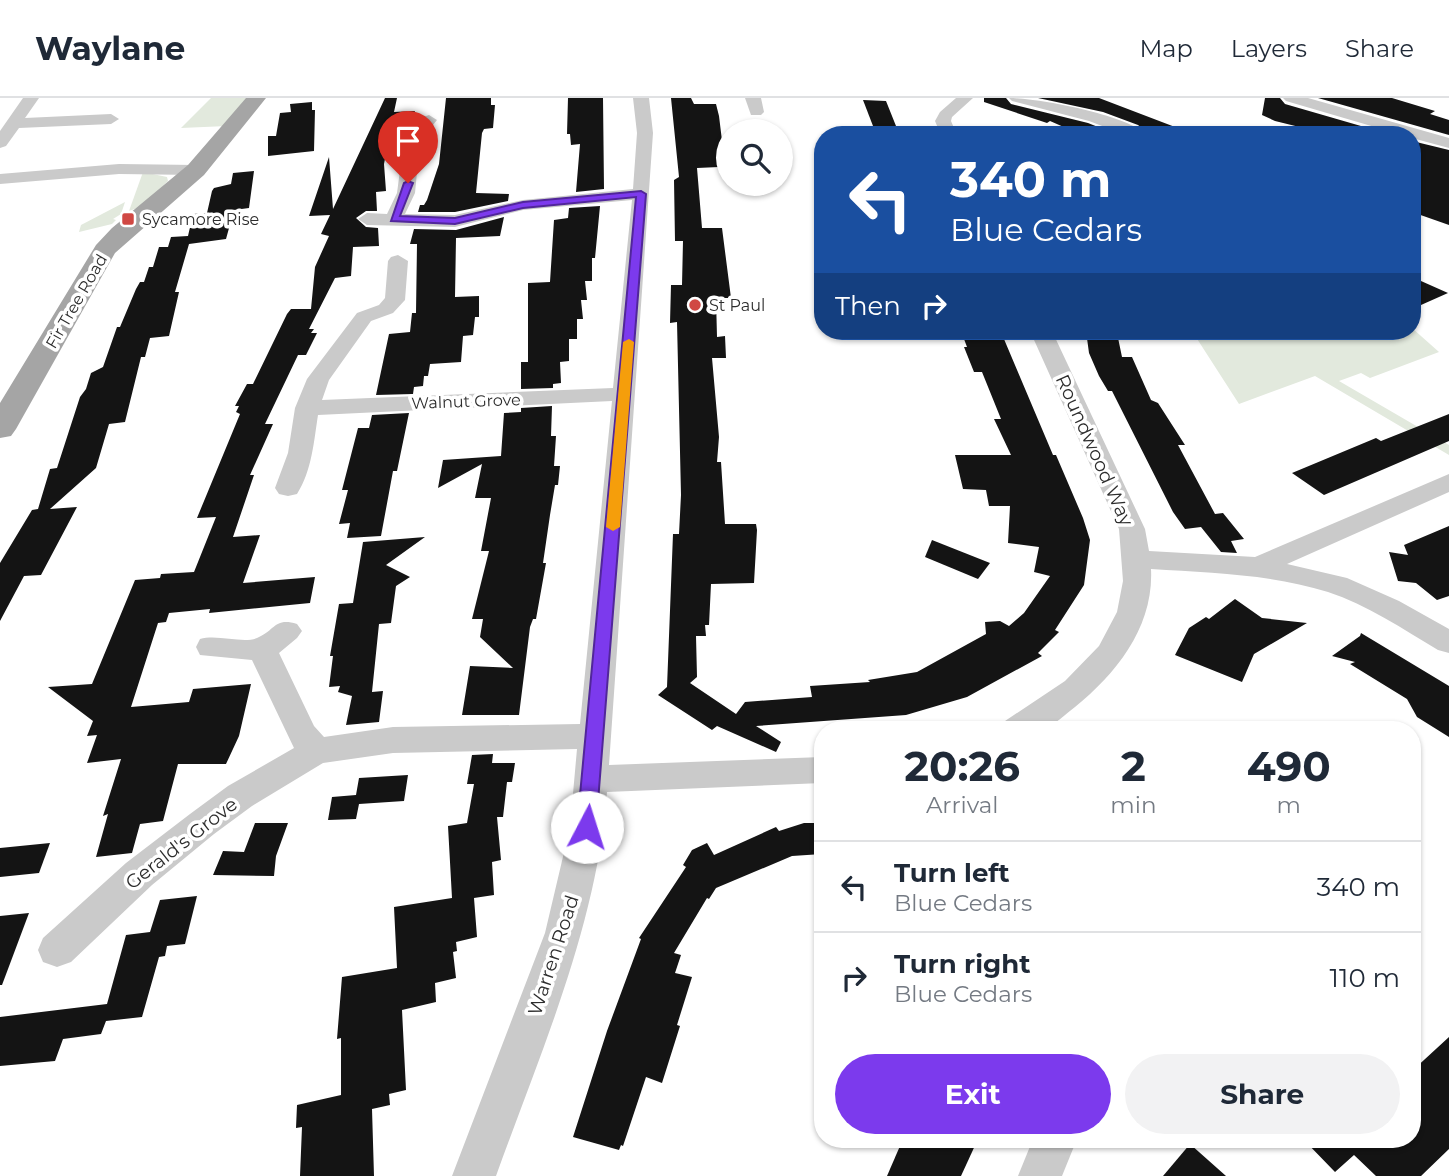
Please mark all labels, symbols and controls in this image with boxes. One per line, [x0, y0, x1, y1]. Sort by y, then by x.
text: Waylane [35, 28, 185, 68]
text: Map [1139, 34, 1193, 63]
text: Layers [1231, 34, 1307, 63]
text: Share [1345, 34, 1414, 63]
pin [378, 111, 438, 183]
map controls [716, 119, 793, 196]
button: search [716, 119, 793, 196]
icon: arrive [389, 122, 427, 160]
text: 340 m [950, 150, 1111, 209]
icon: left [835, 154, 926, 245]
place label: Sycamore Rise [142, 210, 259, 229]
text: Blue Cedars [950, 210, 1142, 249]
marker: Sycamore Rise [120, 211, 136, 227]
street label: Fir Tree Road [42, 251, 111, 352]
icon: right [915, 287, 953, 325]
text: Then [835, 290, 901, 322]
place label: St Paul [709, 296, 765, 315]
marker: St Paul [687, 297, 703, 313]
street label: Roundwood Way [1051, 371, 1139, 530]
street label: Walnut Grove [411, 390, 521, 413]
text: 20:26 [904, 740, 1020, 792]
text: 2 [1121, 740, 1146, 792]
text: 490 [1247, 740, 1331, 792]
position arrow [550, 790, 624, 864]
text: Arrival [926, 791, 998, 819]
text: min [1110, 791, 1156, 819]
text: m [1277, 791, 1301, 819]
street label: Gerald's Grove [121, 793, 242, 894]
text: Turn left [894, 857, 1010, 889]
icon: left [835, 868, 873, 906]
text: 340 m [1317, 871, 1400, 903]
text: Blue Cedars [894, 889, 1032, 917]
street label: Warren Road [523, 892, 584, 1018]
text: Turn right [894, 948, 1030, 980]
icon: right [835, 959, 873, 997]
text: 110 m [1330, 962, 1400, 994]
text: Blue Cedars [894, 980, 1032, 1008]
button: Exit [835, 1054, 1111, 1134]
button: Share [1125, 1054, 1400, 1134]

